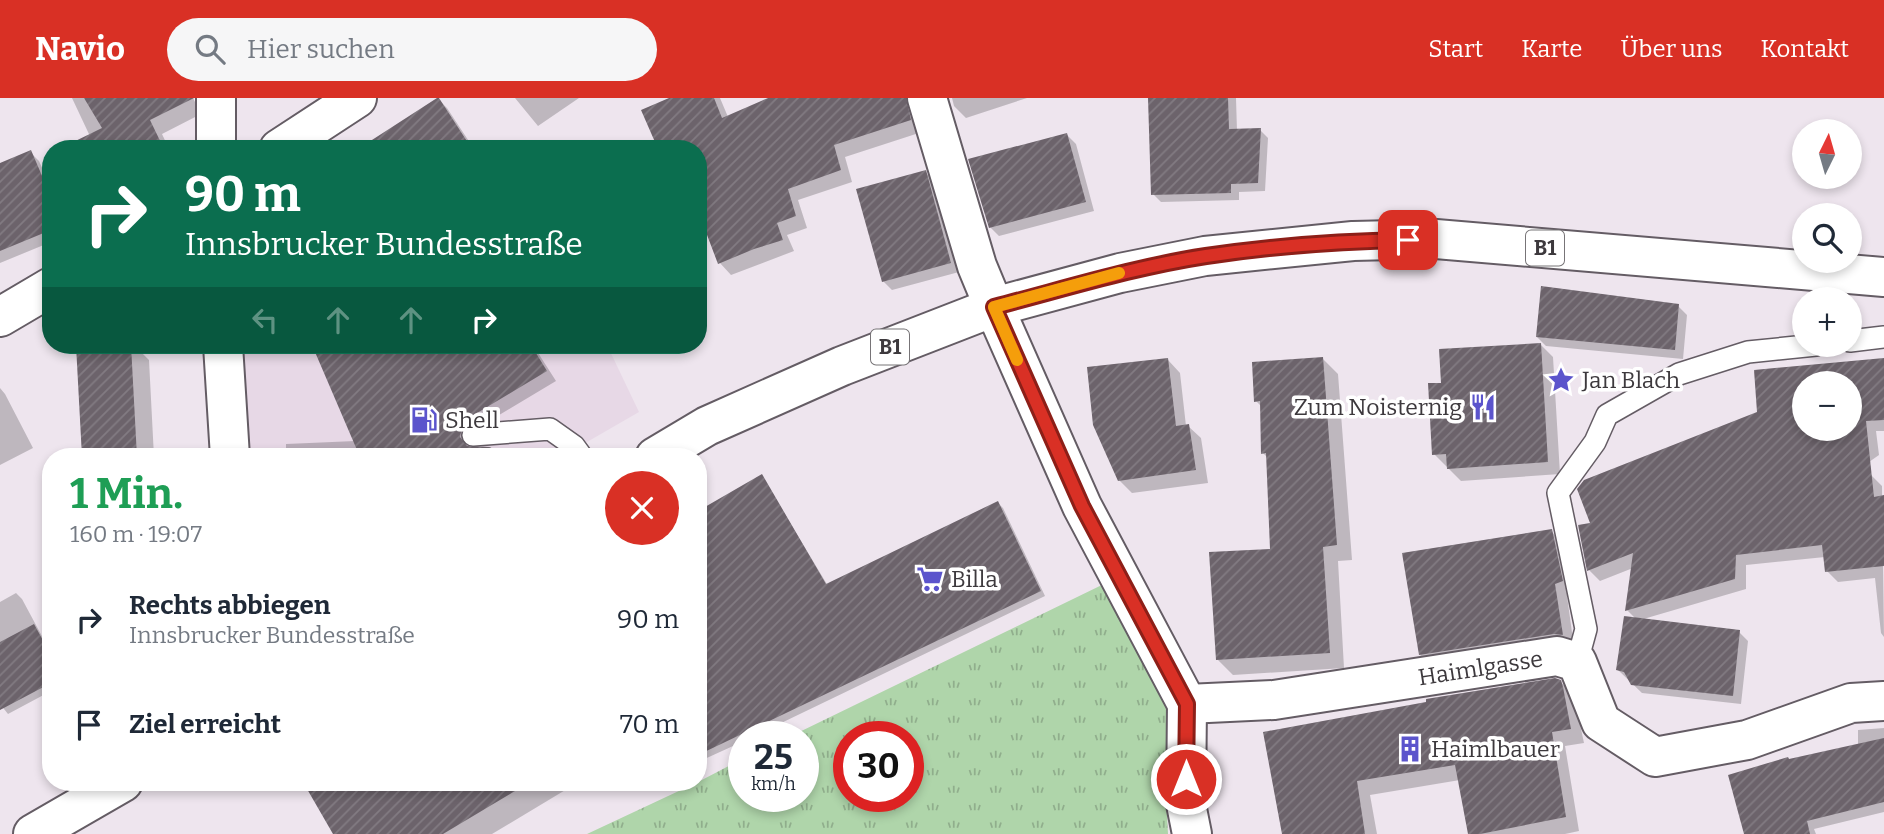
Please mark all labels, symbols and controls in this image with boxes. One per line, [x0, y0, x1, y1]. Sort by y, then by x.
search box [167, 18, 657, 81]
text: Navio [35, 29, 125, 69]
icon: search [191, 30, 229, 68]
text: Hier suchen [247, 34, 395, 65]
text: Start [1428, 35, 1483, 63]
text: Karte [1521, 35, 1583, 63]
text: Über uns [1621, 35, 1723, 63]
text: Kontakt [1761, 35, 1849, 63]
north arrow [1792, 119, 1862, 189]
map controls [1792, 119, 1862, 441]
text: 90 m [185, 165, 301, 224]
icon: right [70, 168, 161, 259]
button: search [1792, 203, 1862, 273]
pin [1378, 210, 1438, 270]
icon: arrive [1389, 221, 1427, 259]
text: Innsbrucker Bundesstraße [185, 225, 583, 263]
road number: B1 [1526, 230, 1564, 266]
button: + [1792, 287, 1862, 357]
icon: left [246, 301, 284, 339]
icon: ahead [319, 301, 357, 339]
icon: ahead [392, 301, 430, 339]
icon: right [465, 301, 503, 339]
road number: B1 [871, 330, 909, 364]
place icon: Jan Blach [1546, 365, 1576, 395]
place label: Jan Blach [1581, 366, 1680, 394]
button: − [1792, 371, 1862, 441]
restaurant icon: Zum Noisternig [1468, 392, 1498, 422]
place label: Zum Noisternig [1294, 393, 1462, 421]
fuel station icon: Shell [409, 405, 439, 435]
place label: Shell [445, 406, 499, 434]
text: 1 Min. [70, 469, 183, 519]
button: close [605, 471, 679, 545]
text: 160 m · 19:07 [70, 520, 202, 548]
supermarket icon: Billa [915, 564, 945, 594]
place label: Billa [951, 565, 998, 593]
text: Rechts abbiegen [129, 590, 331, 621]
icon: right [70, 601, 108, 639]
text: 90 m [617, 604, 679, 635]
text: Innsbrucker Bundesstraße [129, 621, 415, 649]
street label: Haimlgasse [1416, 644, 1545, 691]
icon: arrive [70, 706, 108, 744]
text: Ziel erreicht [129, 709, 281, 740]
text: 70 m [620, 709, 679, 740]
speed limit sign: 30 [833, 721, 924, 812]
building icon: Haimlbauer [1395, 734, 1425, 764]
place label: Haimlbauer [1431, 735, 1560, 763]
text: 25 [754, 736, 793, 778]
position arrow [1149, 742, 1223, 816]
text: km/h [751, 773, 796, 795]

